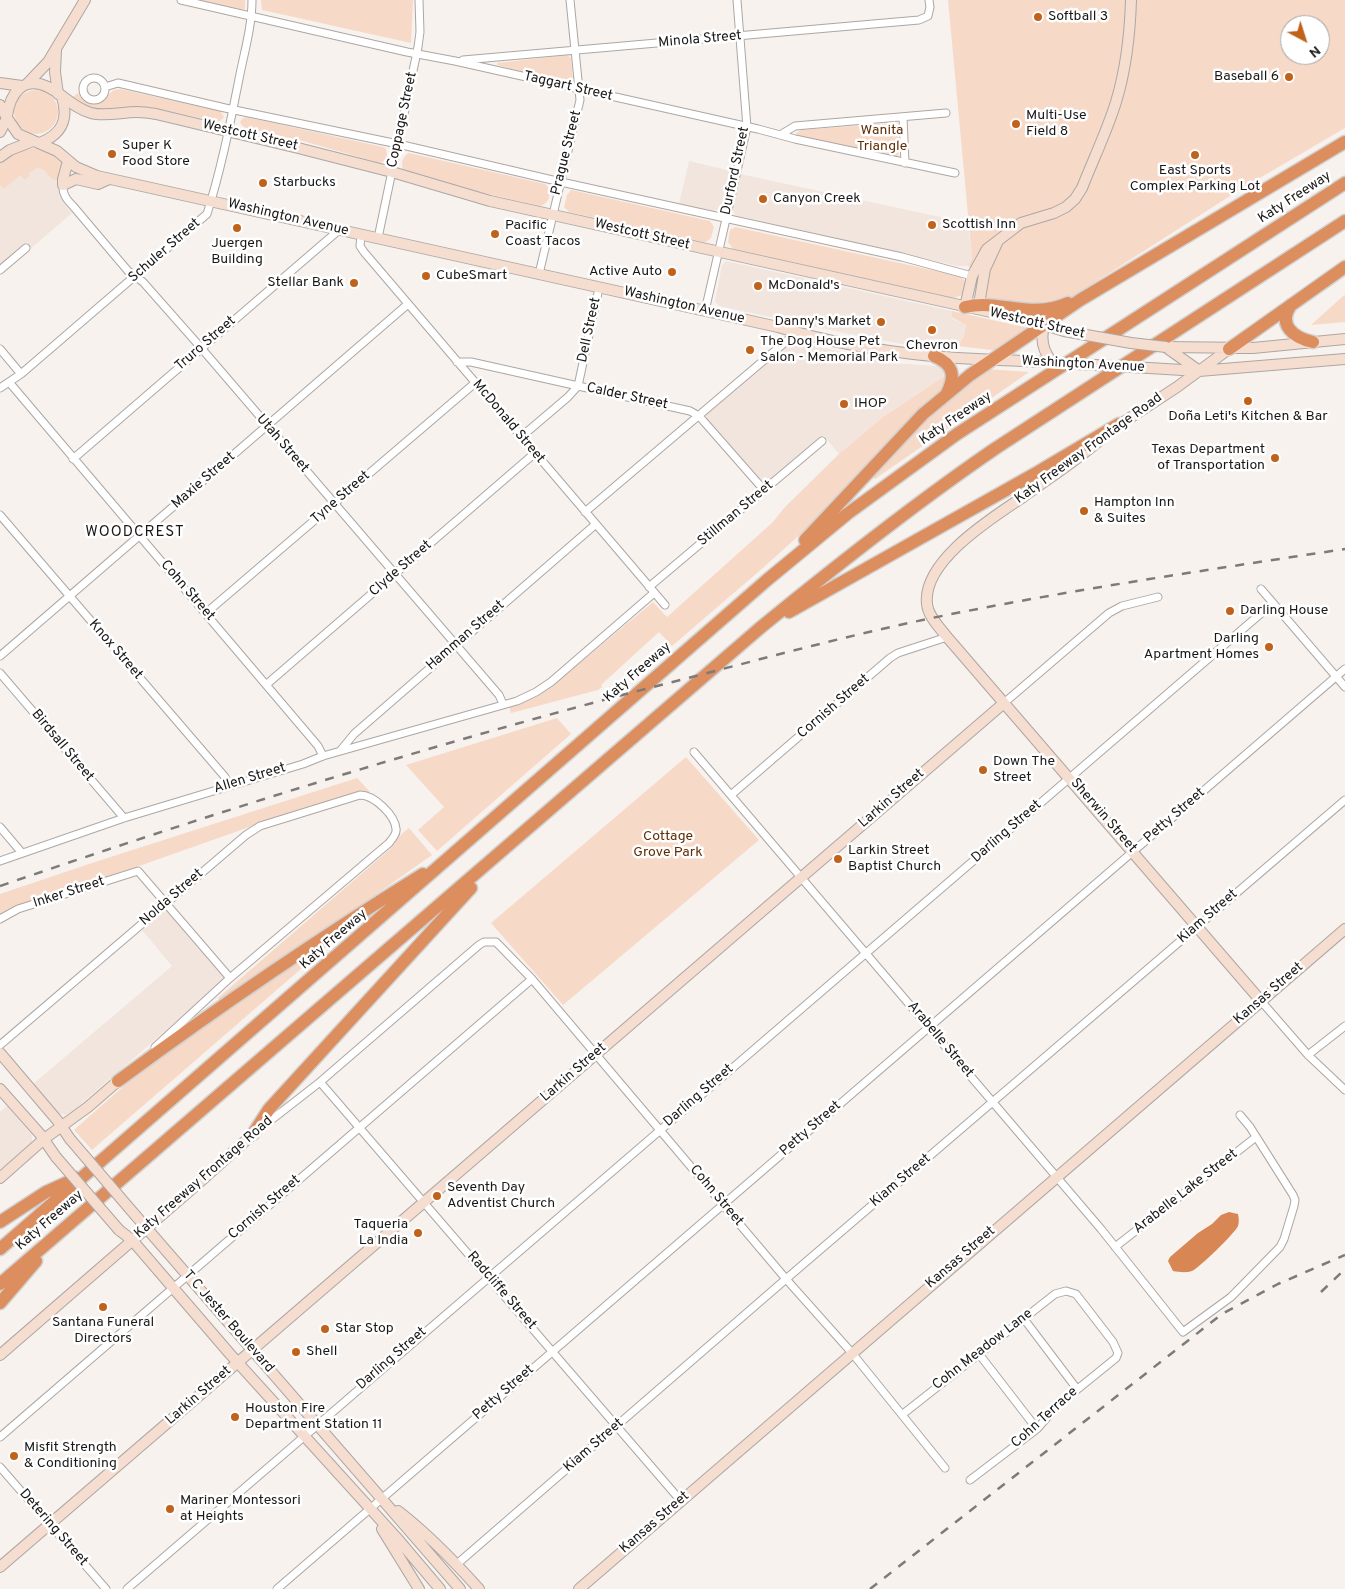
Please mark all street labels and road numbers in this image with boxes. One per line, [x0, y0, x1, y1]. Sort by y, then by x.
street label: Minola Street [658, 28, 742, 52]
street label: Taggart Street [522, 69, 614, 105]
street label: Coppage Street [385, 71, 421, 169]
street label: Prague Street [548, 109, 586, 197]
street label: Westcott Street [201, 117, 299, 155]
street label: Durford Street [718, 125, 754, 217]
street label: Katy Freeway [1255, 168, 1335, 228]
street label: Washington Avenue [226, 196, 350, 240]
street label: Schuler Street [126, 215, 204, 287]
street label: Westcott Street [593, 216, 691, 254]
street label: Washington Avenue [622, 284, 746, 328]
street label: Dell Street [575, 296, 605, 364]
street label: Westcott Street [988, 305, 1086, 343]
street label: Truro Street [172, 313, 240, 375]
street label: Washington Avenue [1021, 353, 1145, 377]
street label: McDonald Street [468, 377, 548, 467]
street label: Calder Street [585, 380, 669, 414]
street label: Katy Freeway [917, 389, 995, 449]
street label: Katy Freeway Frontage Road [1012, 390, 1166, 508]
street label: Utah Street [252, 411, 312, 477]
street label: Maxie Street [169, 449, 239, 513]
street label: Tyne Street [308, 468, 374, 528]
street label: Stillman Street [695, 478, 777, 550]
street label: Clyde Street [366, 537, 436, 601]
street label: Cohn Street [156, 557, 218, 625]
street label: Hamman Street [423, 597, 509, 675]
street label: Knox Street [84, 617, 146, 683]
street label: Katy Freeway [601, 639, 675, 707]
street label: Cornish Street [795, 671, 873, 743]
street label: Birdsall Street [27, 707, 97, 785]
street label: Allen Street [212, 760, 288, 798]
street label: Larkin Street [856, 766, 928, 832]
street label: Sherwin Street [1066, 775, 1140, 857]
street label: Petty Street [1141, 785, 1209, 847]
street label: Darling Street [969, 797, 1045, 867]
street label: Nolda Street [137, 866, 207, 930]
street label: Inker Street [31, 874, 107, 912]
street label: Kiam Street [1175, 886, 1241, 948]
street label: Katy Freeway [297, 906, 371, 974]
street label: Kansas Street [1231, 959, 1307, 1029]
street label: Arabelle Street [903, 998, 977, 1082]
street label: Larkin Street [538, 1040, 610, 1106]
street label: Darling Street [661, 1061, 737, 1131]
street label: Petty Street [777, 1098, 845, 1160]
street label: Katy Freeway Frontage Road [131, 1113, 277, 1243]
street label: Arabelle Lake Street [1131, 1146, 1241, 1238]
street label: Kiam Street [867, 1151, 935, 1211]
street label: Cohn Street [686, 1162, 746, 1230]
street label: Cornish Street [226, 1172, 304, 1244]
street label: Katy Freeway [13, 1187, 87, 1255]
street label: Kansas Street [923, 1223, 999, 1293]
street label: Radcliffe Street [463, 1249, 539, 1333]
street label: T C Jester Boulevard [179, 1267, 277, 1377]
street label: Cohn Meadow Lane [930, 1306, 1036, 1394]
street label: Darling Street [354, 1324, 430, 1394]
street label: Petty Street [470, 1362, 538, 1424]
street label: Larkin Street [163, 1363, 235, 1429]
street label: Cohn Terrace [1008, 1384, 1082, 1452]
street label: Kiam Street [561, 1415, 627, 1477]
street label: Detering Street [15, 1486, 91, 1570]
street label: Kansas Street [617, 1488, 693, 1558]

